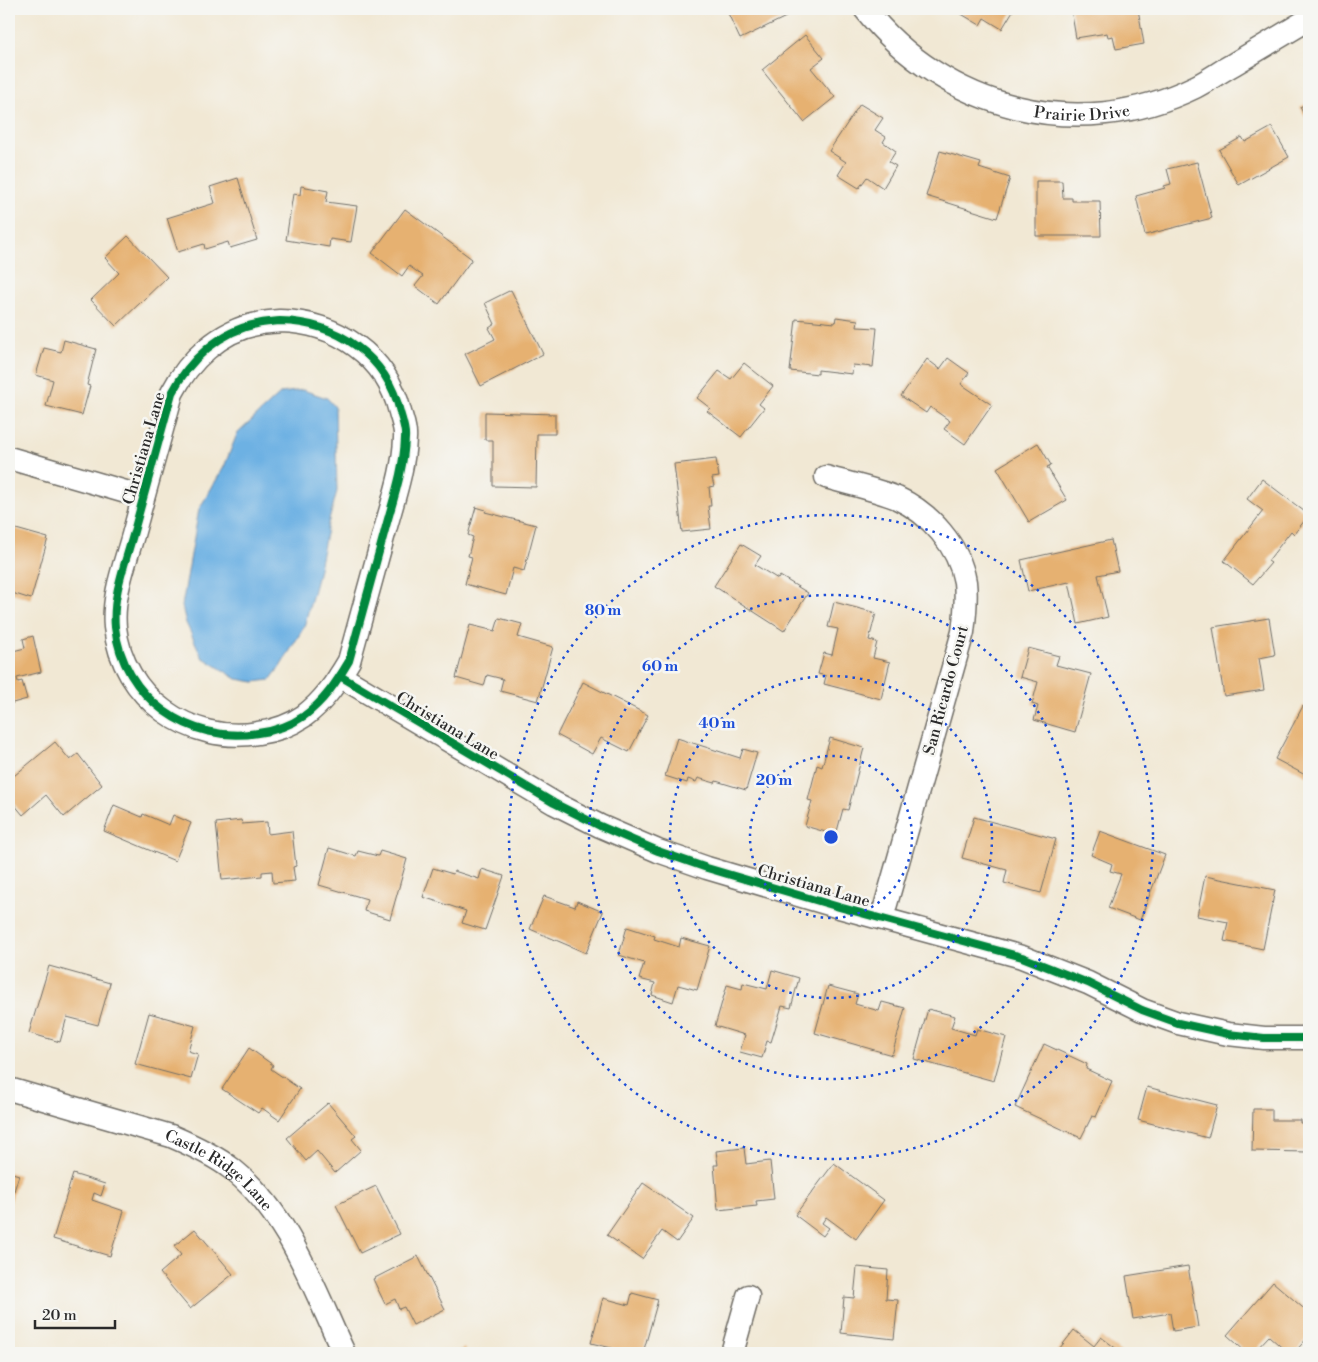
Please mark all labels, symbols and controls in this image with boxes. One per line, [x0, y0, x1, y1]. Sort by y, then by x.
street label: Prairie Drive [1033, 100, 1132, 126]
street label: Christiana Lane [118, 390, 170, 507]
text: 80 m [585, 601, 622, 620]
street label: San Ricardo Court [919, 623, 973, 757]
text: 60 m [642, 657, 679, 676]
street label: Christiana Lane [392, 687, 503, 764]
text: 40 m [698, 714, 736, 733]
text: 20 m [756, 771, 793, 790]
centre of rings [822, 828, 840, 846]
street label: Christiana Lane [755, 860, 872, 912]
street label: Castle Ridge Lane [162, 1126, 277, 1215]
scale bar [35, 1297, 115, 1329]
text: 20 m [42, 1306, 77, 1325]

